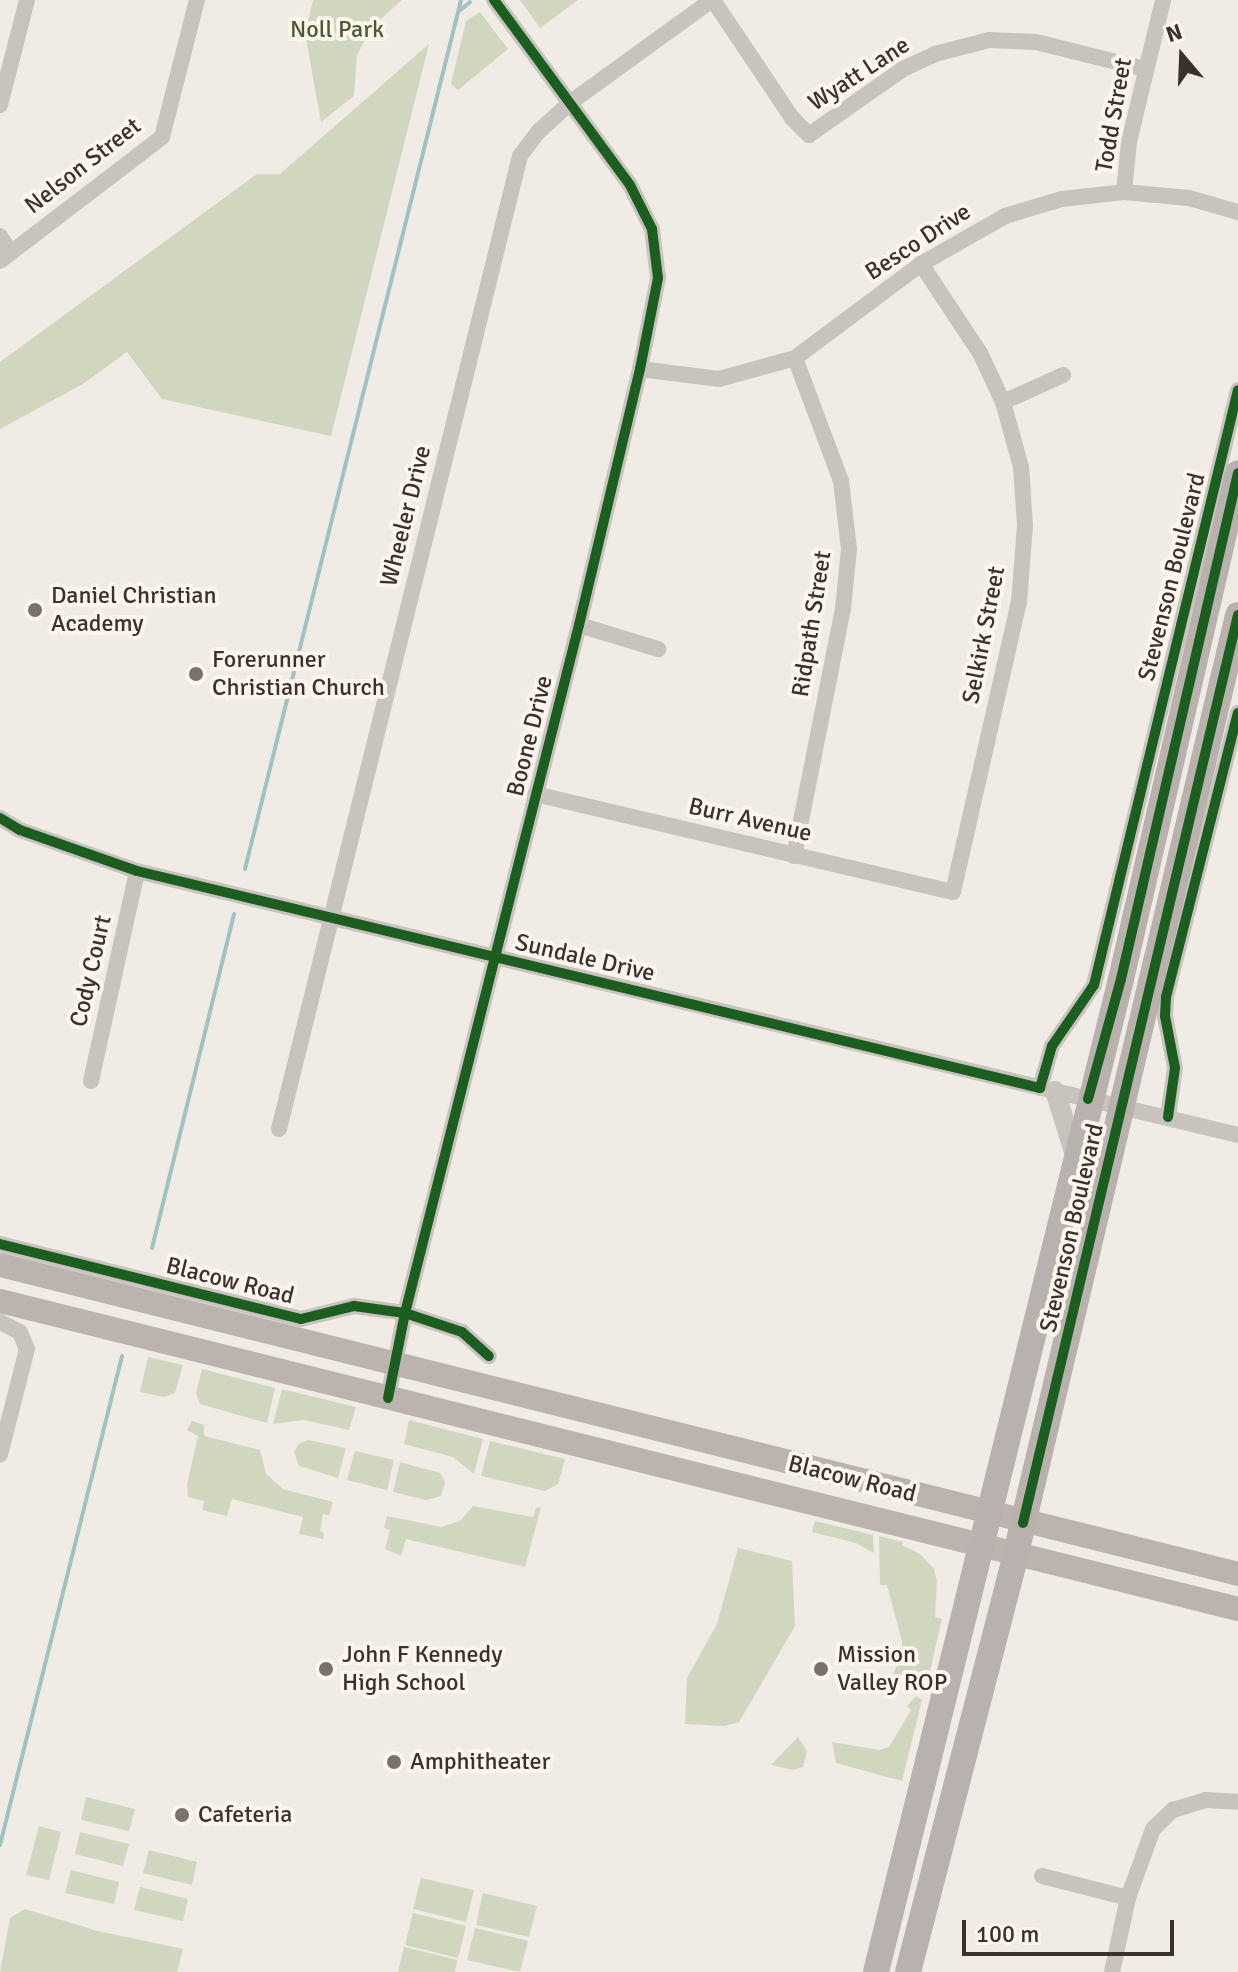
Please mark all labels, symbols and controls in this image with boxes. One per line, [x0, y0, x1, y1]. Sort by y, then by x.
park label: Noll Park [290, 16, 384, 44]
north arrow [1142, 16, 1222, 96]
text: N [1162, 18, 1186, 48]
street label: Wyatt Lane [803, 31, 915, 117]
street label: Todd Street [1090, 56, 1138, 174]
street label: Nelson Street [19, 112, 147, 220]
street label: Besco Drive [860, 197, 976, 287]
street label: Wheeler Drive [375, 443, 437, 589]
street label: Stevenson Boulevard [1132, 470, 1212, 684]
street label: Ridpath Street [786, 549, 838, 699]
street label: Selkirk Street [957, 564, 1011, 706]
place label: Daniel Christian Academy [51, 582, 217, 638]
marker: Daniel Christian Academy [26, 601, 44, 619]
place label: Forerunner Christian Church [212, 646, 385, 702]
marker: Forerunner Christian Church [187, 665, 205, 683]
street label: Boone Drive [501, 673, 559, 799]
street label: Burr Avenue [686, 792, 814, 848]
street label: Cody Court [64, 912, 118, 1030]
street label: Sundale Drive [512, 928, 658, 988]
street label: Stevenson Boulevard [1034, 1121, 1110, 1335]
street label: Blacow Road [163, 1251, 297, 1311]
street label: Blacow Road [785, 1449, 919, 1509]
place label: John F Kennedy High School [342, 1641, 503, 1697]
place label: Mission Valley ROP [837, 1641, 947, 1697]
marker: John F Kennedy High School [317, 1660, 335, 1678]
marker: Mission Valley ROP [812, 1660, 830, 1678]
place label: Amphitheater [410, 1748, 550, 1776]
marker: Amphitheater [385, 1753, 403, 1771]
place label: Cafeteria [198, 1801, 292, 1829]
marker: Cafeteria [173, 1806, 191, 1824]
scale bar [966, 1904, 1178, 1954]
text: 100 m [976, 1919, 1039, 1949]

